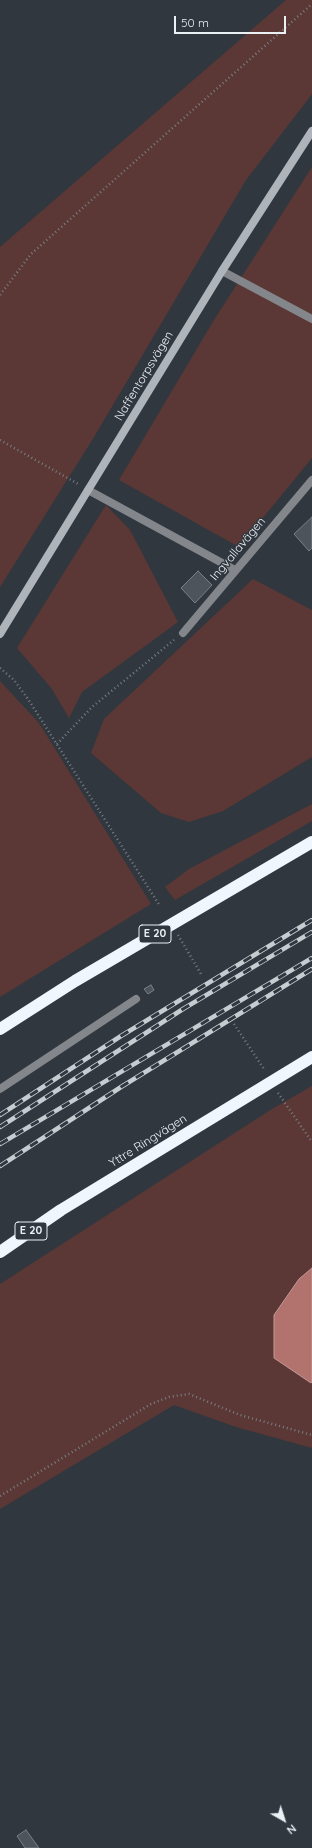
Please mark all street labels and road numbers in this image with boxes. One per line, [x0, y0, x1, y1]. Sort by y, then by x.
street label: Naffentorpsvägen [112, 329, 176, 423]
street label: Ingvallavägen [207, 514, 269, 584]
road number: E 20 [139, 925, 171, 943]
street label: Yttre Ringvägen [107, 1111, 189, 1171]
road number: E 20 [15, 1222, 47, 1240]

